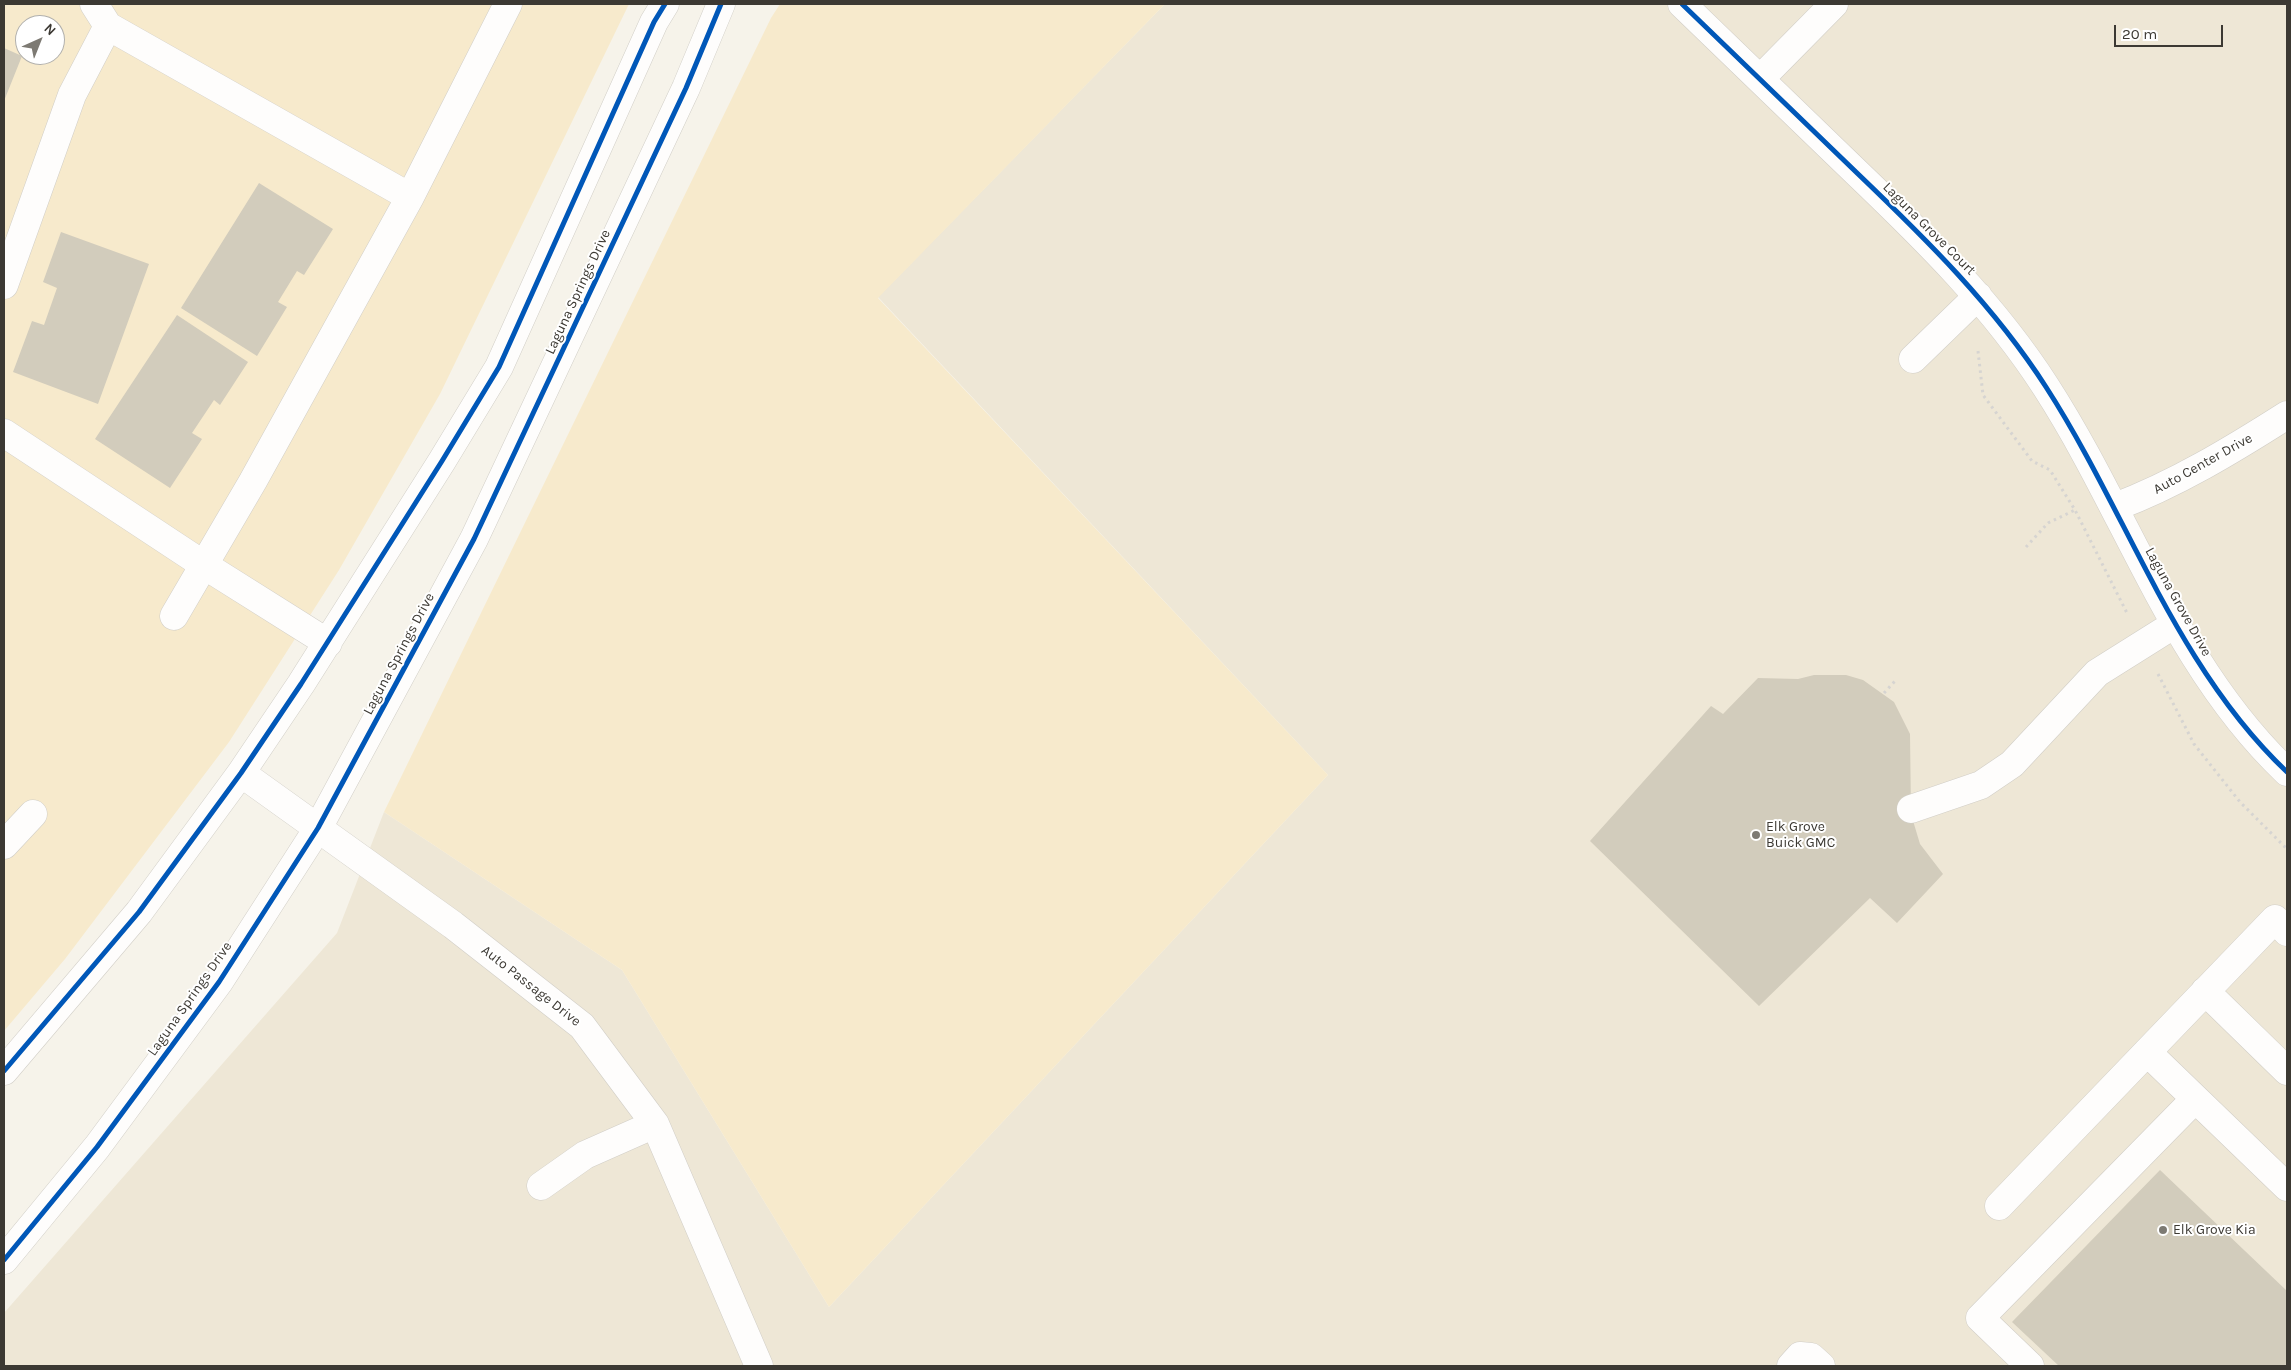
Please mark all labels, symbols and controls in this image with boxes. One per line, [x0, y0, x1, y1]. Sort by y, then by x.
north arrow [15, 15, 65, 65]
scale bar [2116, 15, 2225, 47]
text: N [41, 20, 60, 39]
text: 20 m [2122, 25, 2157, 43]
street label: Laguna Grove Court [1879, 179, 1979, 279]
street label: Laguna Springs Drive [542, 227, 614, 357]
street label: Auto Center Drive [2151, 430, 2255, 498]
street label: Laguna Grove Drive [2141, 545, 2215, 659]
street label: Laguna Springs Drive [360, 590, 438, 718]
place label: Elk Grove Buick GMC [1766, 819, 1835, 852]
marker: Elk Grove Buick GMC [1750, 829, 1762, 841]
street label: Laguna Springs Drive [144, 939, 236, 1059]
street label: Auto Passage Drive [478, 942, 584, 1030]
place label: Elk Grove Kia [2173, 1222, 2256, 1238]
marker: Elk Grove Kia [2157, 1224, 2169, 1236]

